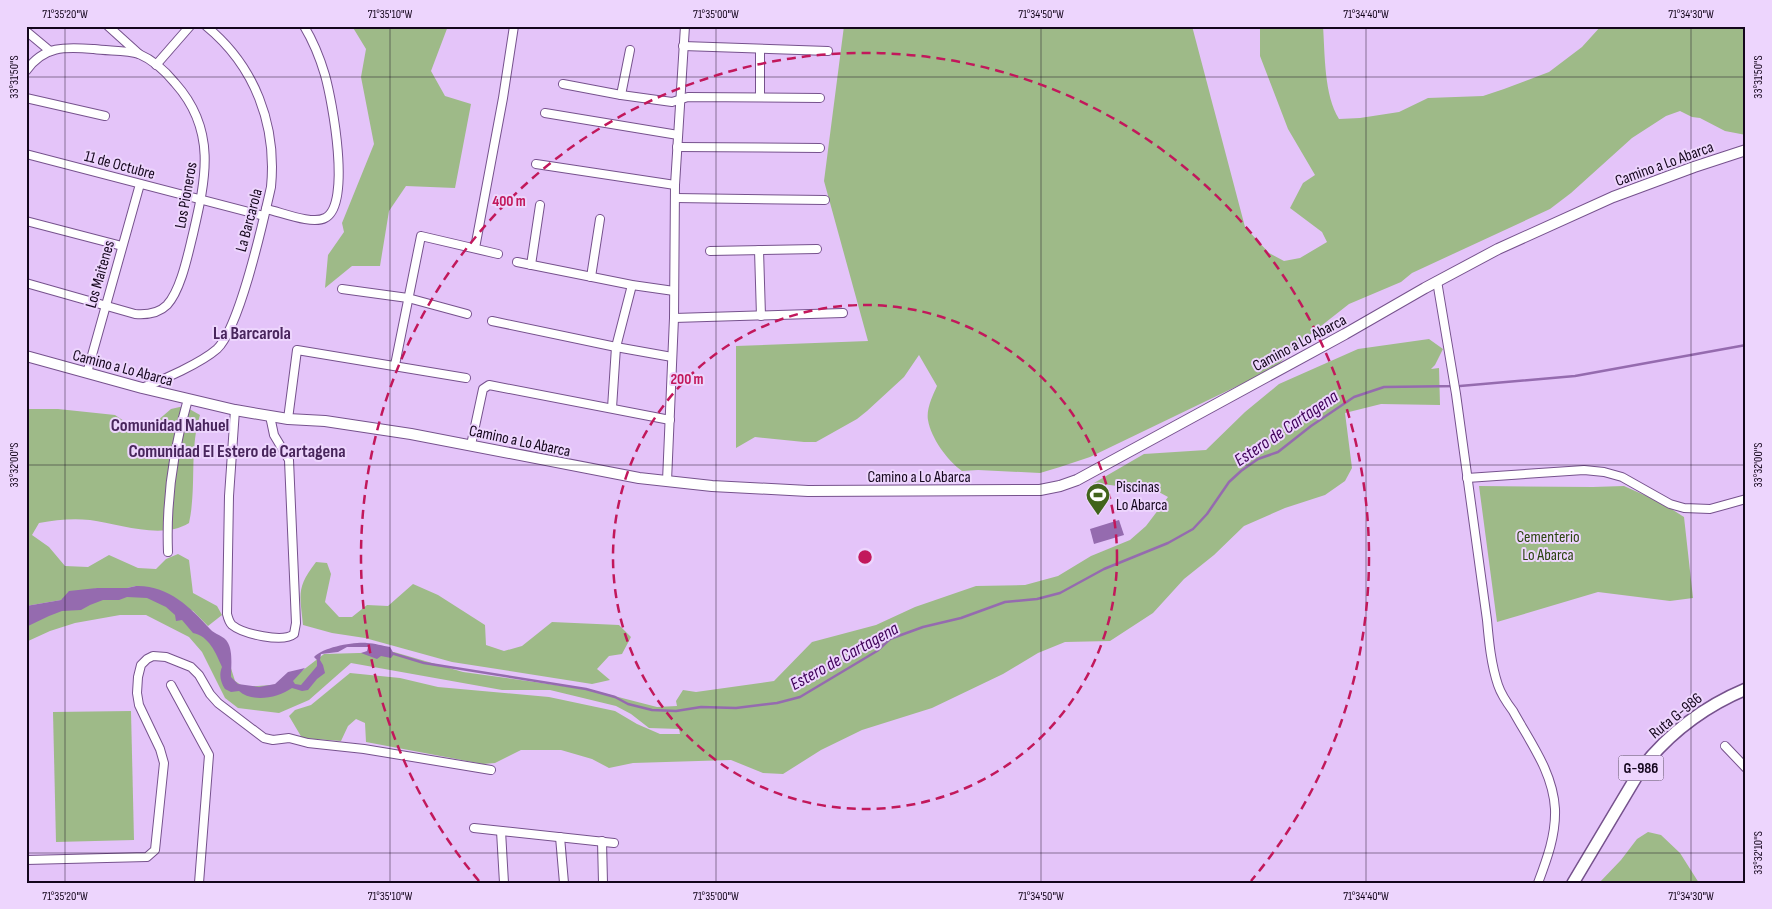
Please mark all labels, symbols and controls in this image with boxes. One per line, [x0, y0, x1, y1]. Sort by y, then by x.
text: 71°35'20"W [42, 7, 88, 22]
text: 71°35'10"W [368, 7, 413, 22]
text: 71°35'00"W [693, 7, 739, 22]
text: 71°34'50"W [1018, 7, 1064, 22]
text: 71°34'40"W [1343, 7, 1389, 22]
text: 71°34'30"W [1668, 7, 1714, 22]
text: 33°31'50"S [7, 55, 22, 99]
text: 33°31'50"S [1751, 55, 1766, 99]
street label: Camino a Lo Abarca [1613, 138, 1716, 191]
street label: 11 de Octubre [82, 147, 157, 184]
street label: Los Pioneros [171, 160, 202, 230]
street label: La Barcarola [232, 187, 267, 254]
text: 400 m [492, 192, 526, 211]
street label: Los Maitenes [82, 238, 119, 310]
street label: Camino a Lo Abarca [1250, 311, 1350, 376]
district label: La Barcarola [213, 323, 291, 344]
street label: Camino a Lo Abarca [70, 346, 175, 391]
text: 200 m [670, 370, 704, 389]
water label: Estero de Cartagena [1230, 386, 1343, 471]
district label: Comunidad Nahuel [111, 415, 229, 436]
street label: Camino a Lo Abarca [467, 421, 572, 461]
district label: Comunidad El Estero de Cartagena [128, 441, 346, 462]
text: 33°32'00"S [7, 443, 22, 487]
text: 33°32'00"S [1751, 443, 1766, 487]
street label: Camino a Lo Abarca [867, 468, 971, 487]
place label: Piscinas Lo Abarca [1116, 478, 1167, 515]
sports icon: Piscinas Lo Abarca [1085, 482, 1111, 516]
park label: Cementerio Lo Abarca [1516, 528, 1580, 565]
centre of rings [856, 548, 874, 566]
water label: Estero de Cartagena [786, 618, 903, 695]
street label: Ruta G-986 [1646, 689, 1706, 743]
road number: G-986 [1618, 756, 1664, 780]
text: 33°32'10"S [1751, 831, 1766, 875]
text: 71°35'20"W [42, 889, 88, 904]
text: 71°35'10"W [368, 889, 413, 904]
text: 71°35'00"W [693, 889, 739, 904]
text: 71°34'50"W [1018, 889, 1064, 904]
text: 71°34'40"W [1343, 889, 1389, 904]
text: 71°34'30"W [1668, 889, 1714, 904]

